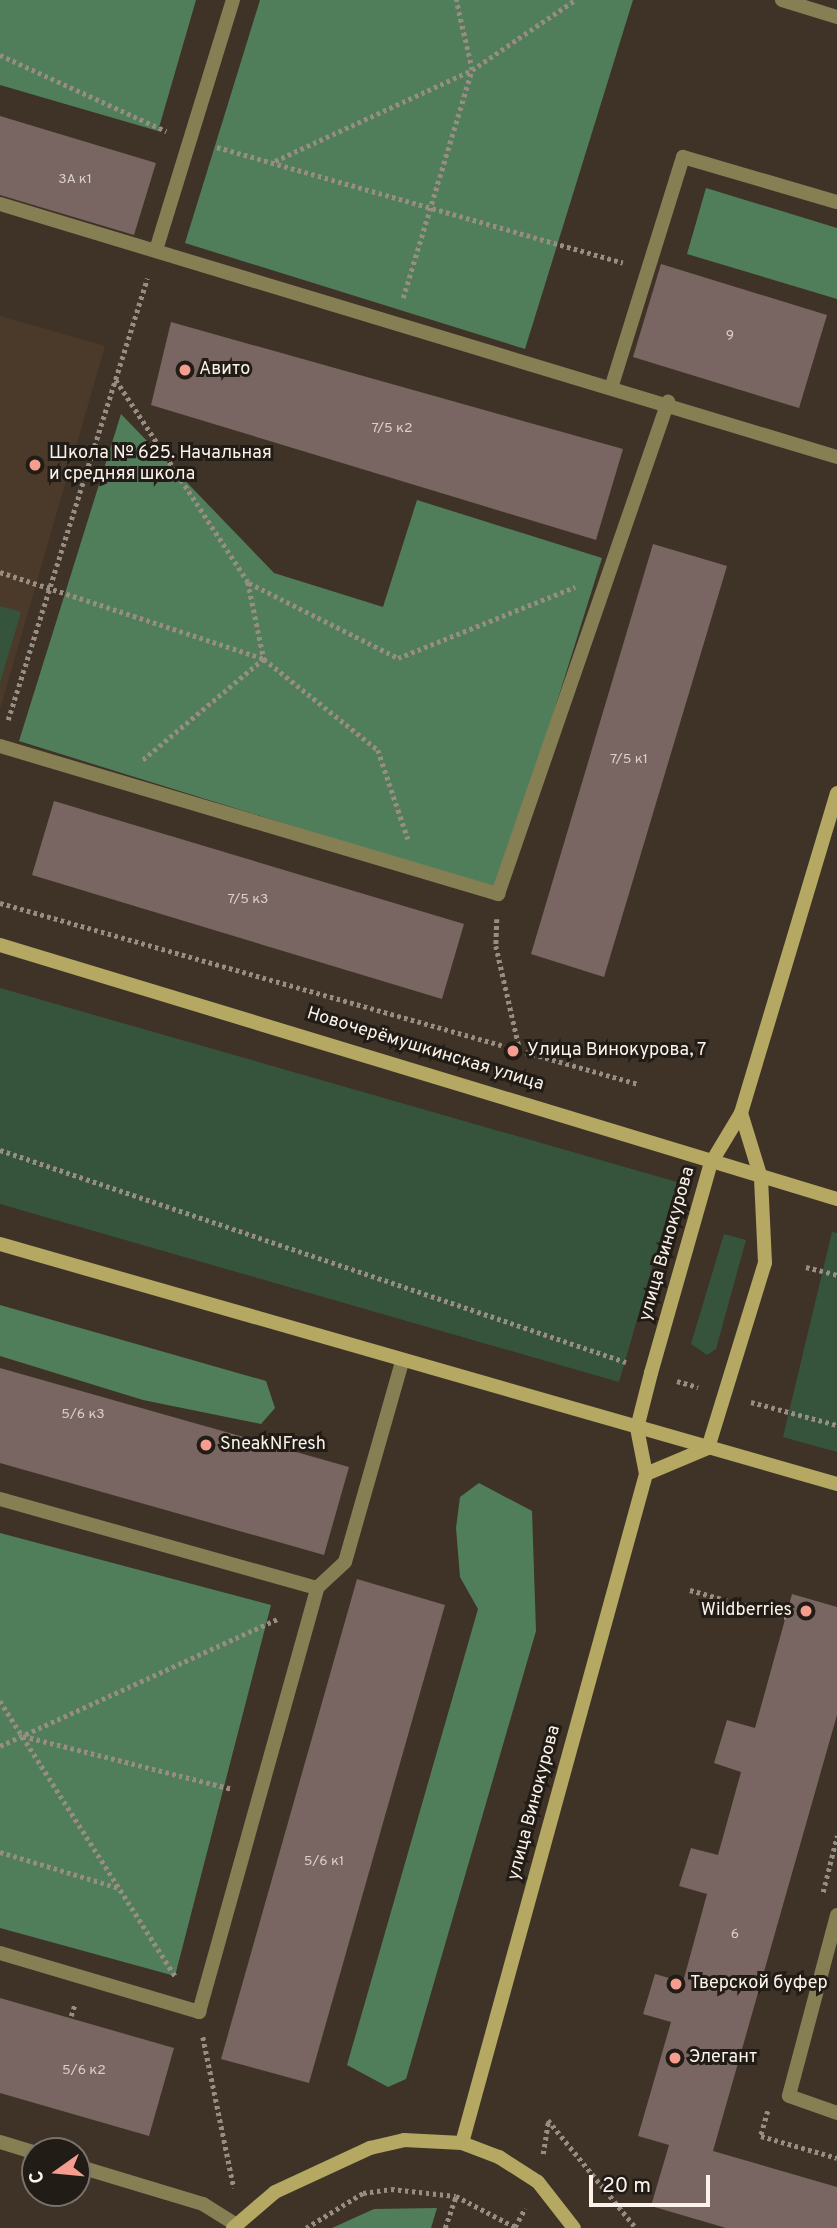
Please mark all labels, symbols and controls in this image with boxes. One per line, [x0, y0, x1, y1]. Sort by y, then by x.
house number: 3А к1 [58, 172, 92, 188]
house number: 9 [726, 328, 734, 344]
place label: Авито [199, 359, 250, 381]
marker: Авито [177, 362, 193, 378]
house number: 7/5 к2 [371, 421, 413, 437]
place label: Школа № 625. Начальная и средняя школа [49, 444, 272, 486]
marker: Школа № 625. Начальная и средняя школа [27, 457, 43, 473]
house number: 7/5 к1 [610, 752, 648, 768]
house number: 7/5 к3 [228, 892, 268, 908]
street label: Новочерёмушкинская улица [304, 1004, 546, 1096]
place label: Улица Винокурова, 7 [527, 1040, 707, 1062]
marker: Улица Винокурова, 7 [505, 1043, 521, 1059]
street label: улица Винокурова [636, 1164, 700, 1324]
house number: 5/6 к3 [61, 1407, 105, 1423]
place label: SneakNFresh [220, 1434, 326, 1456]
marker: SneakNFresh [198, 1437, 214, 1453]
place label: Wildberries [701, 1600, 792, 1622]
marker: Wildberries [798, 1603, 814, 1619]
street label: улица Винокурова [504, 1723, 566, 1883]
house number: 5/6 к1 [304, 1854, 344, 1870]
house number: 6 [731, 1927, 739, 1943]
place label: Тверской буфер [690, 1973, 828, 1995]
marker: Тверской буфер [668, 1976, 684, 1992]
place label: Элегант [689, 2047, 757, 2069]
marker: Элегант [667, 2050, 683, 2066]
house number: 5/6 к2 [62, 2063, 106, 2079]
north arrow [21, 2137, 91, 2207]
scale bar [592, 2162, 713, 2206]
text: С [24, 2168, 51, 2186]
text: 20 m [602, 2173, 651, 2200]

